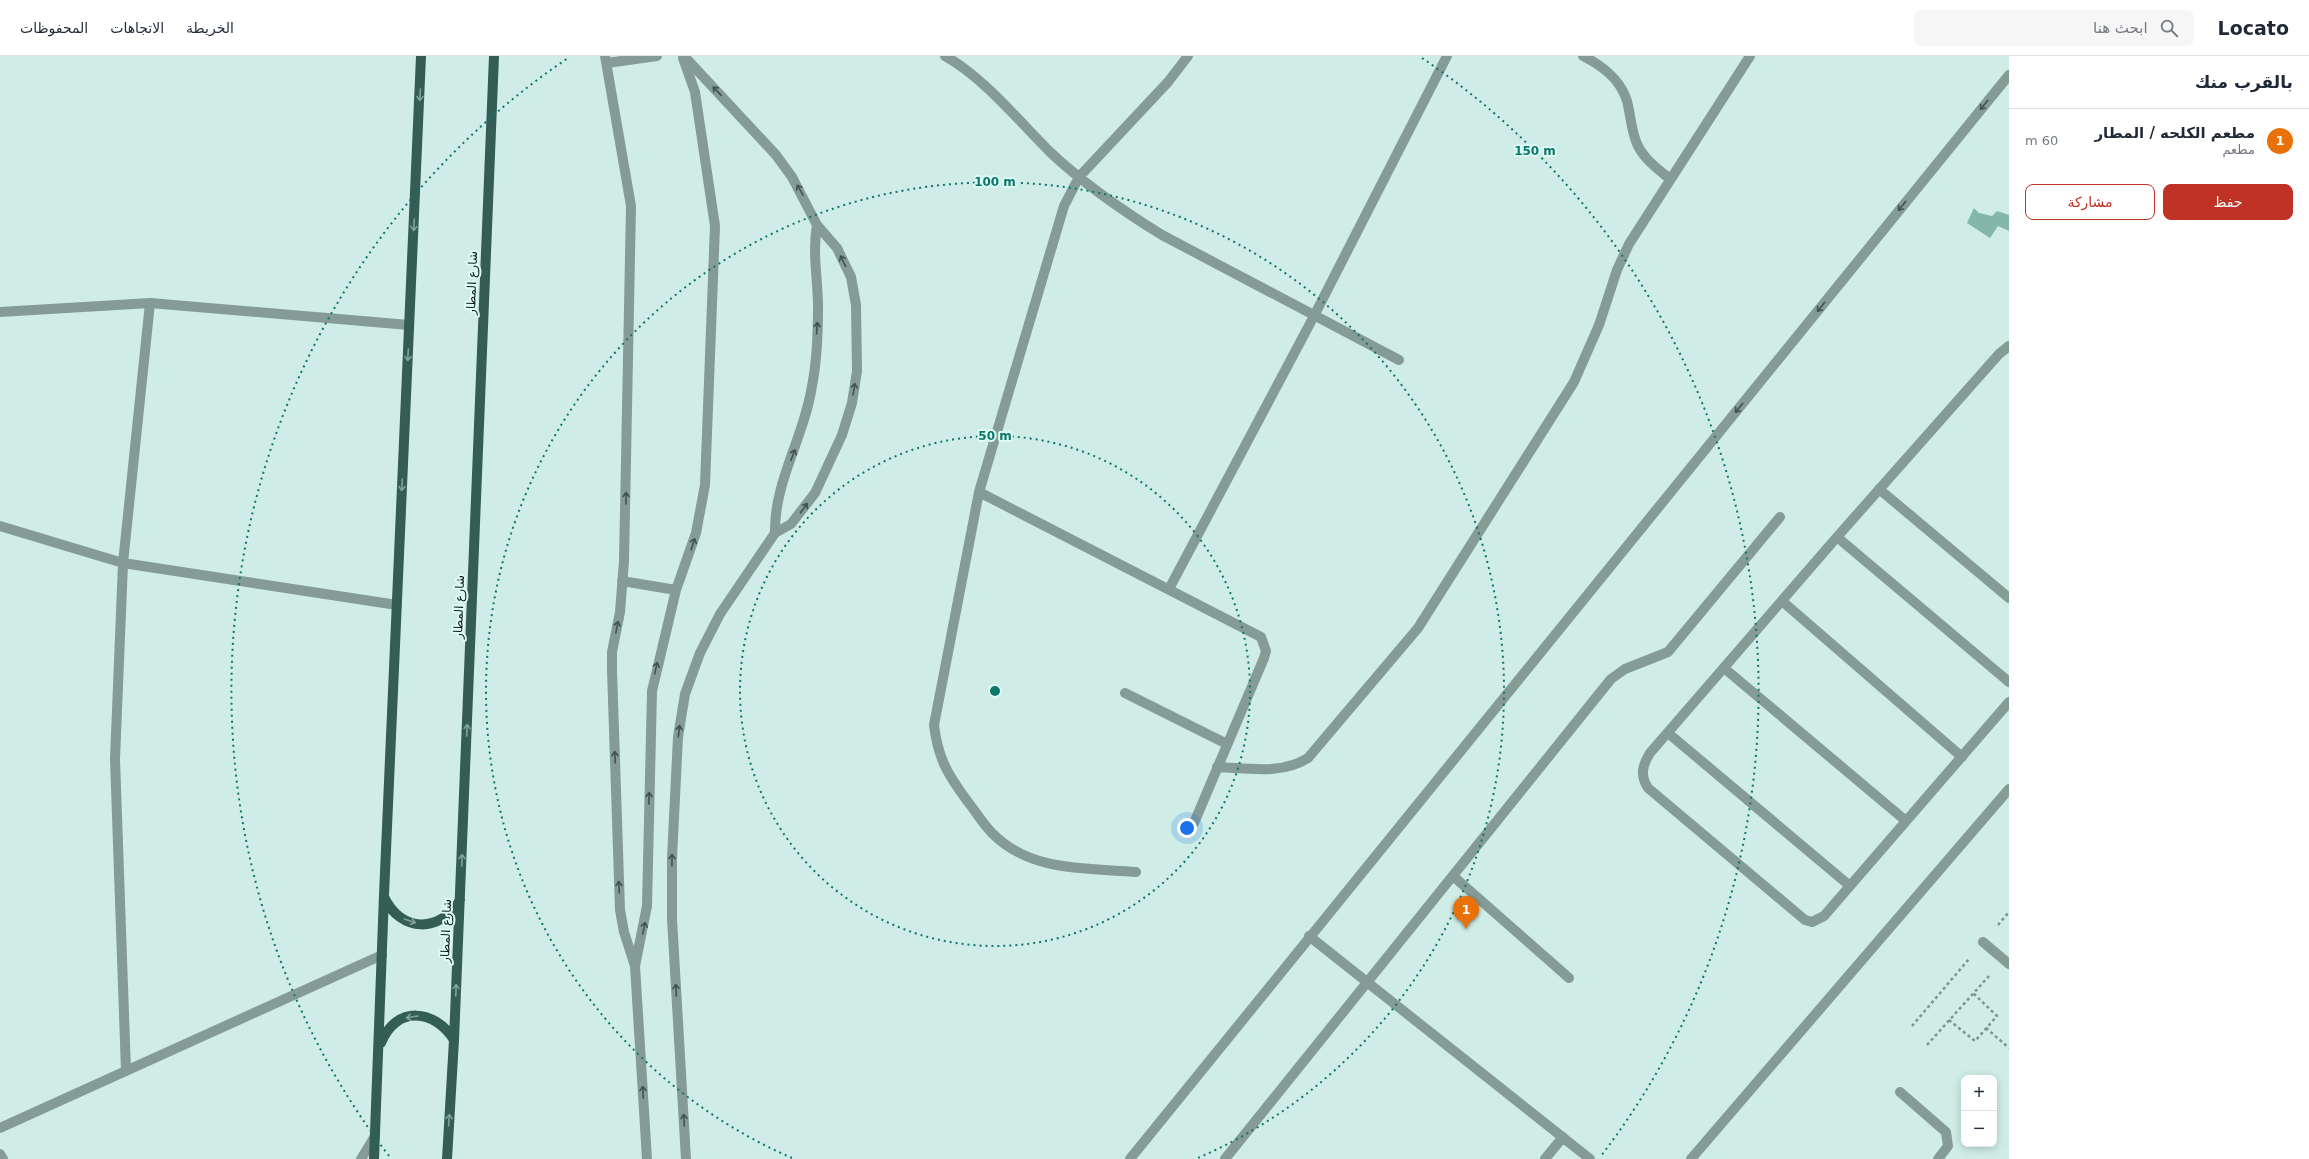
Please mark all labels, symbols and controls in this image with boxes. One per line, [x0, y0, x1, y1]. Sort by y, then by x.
search box [1914, 10, 2194, 46]
icon: search [2158, 17, 2180, 39]
text: Locato [2218, 17, 2289, 39]
text: ابحث هنا [2093, 19, 2148, 37]
text: المحفوظات [20, 20, 88, 36]
text: الاتجاهات [110, 20, 164, 36]
text: الخريطة [186, 20, 234, 36]
text: بالقرب منك [2195, 72, 2293, 92]
one-way arrow [713, 86, 722, 96]
one-way arrow [416, 88, 423, 101]
one-way arrow [1980, 99, 1989, 110]
text: مطعم الكلحه / المطار [2094, 124, 2255, 142]
text: 60 m [2025, 133, 2058, 148]
text: 1 [2275, 133, 2285, 148]
text: مطعم [2222, 142, 2255, 157]
text: 150 m [1514, 144, 1556, 158]
text: 100 m [974, 175, 1016, 189]
one-way arrow [795, 184, 803, 196]
button: مشاركة [2025, 184, 2155, 220]
button: حفظ [2163, 184, 2293, 220]
one-way arrow [1898, 200, 1907, 211]
one-way arrow [410, 218, 418, 231]
street label: شارع المطار [464, 251, 481, 316]
one-way arrow [839, 255, 846, 267]
one-way arrow [1816, 301, 1825, 312]
one-way arrow [813, 322, 820, 335]
one-way arrow [404, 348, 412, 361]
one-way arrow [850, 383, 858, 396]
one-way arrow [1734, 402, 1743, 413]
text: 50 m [978, 429, 1012, 443]
one-way arrow [789, 449, 797, 461]
one-way arrow [398, 478, 406, 491]
one-way arrow [622, 492, 629, 505]
one-way arrow [800, 502, 809, 513]
one-way arrow [690, 537, 697, 550]
street label: شارع المطار [451, 575, 468, 640]
one-way arrow [613, 621, 621, 634]
one-way arrow [653, 662, 660, 675]
centre of rings [988, 684, 1002, 698]
one-way arrow [463, 724, 471, 737]
one-way arrow [675, 725, 682, 738]
one-way arrow [611, 751, 619, 764]
one-way arrow [645, 792, 653, 805]
your location [1177, 818, 1197, 838]
one-way arrow [458, 854, 466, 867]
one-way arrow [668, 854, 676, 867]
one-way arrow [615, 881, 623, 894]
pin: 1 [1453, 896, 1479, 929]
street label: شارع المطار [438, 899, 455, 964]
one-way arrow [403, 918, 415, 926]
one-way arrow [640, 921, 648, 934]
one-way arrow [453, 984, 460, 997]
one-way arrow [673, 984, 680, 997]
one-way arrow [405, 1013, 418, 1021]
map controls [1961, 1075, 1997, 1147]
button: + [1961, 1075, 1997, 1111]
one-way arrow [639, 1086, 647, 1099]
button: − [1961, 1111, 1997, 1147]
one-way arrow [446, 1114, 453, 1127]
one-way arrow [680, 1114, 687, 1127]

